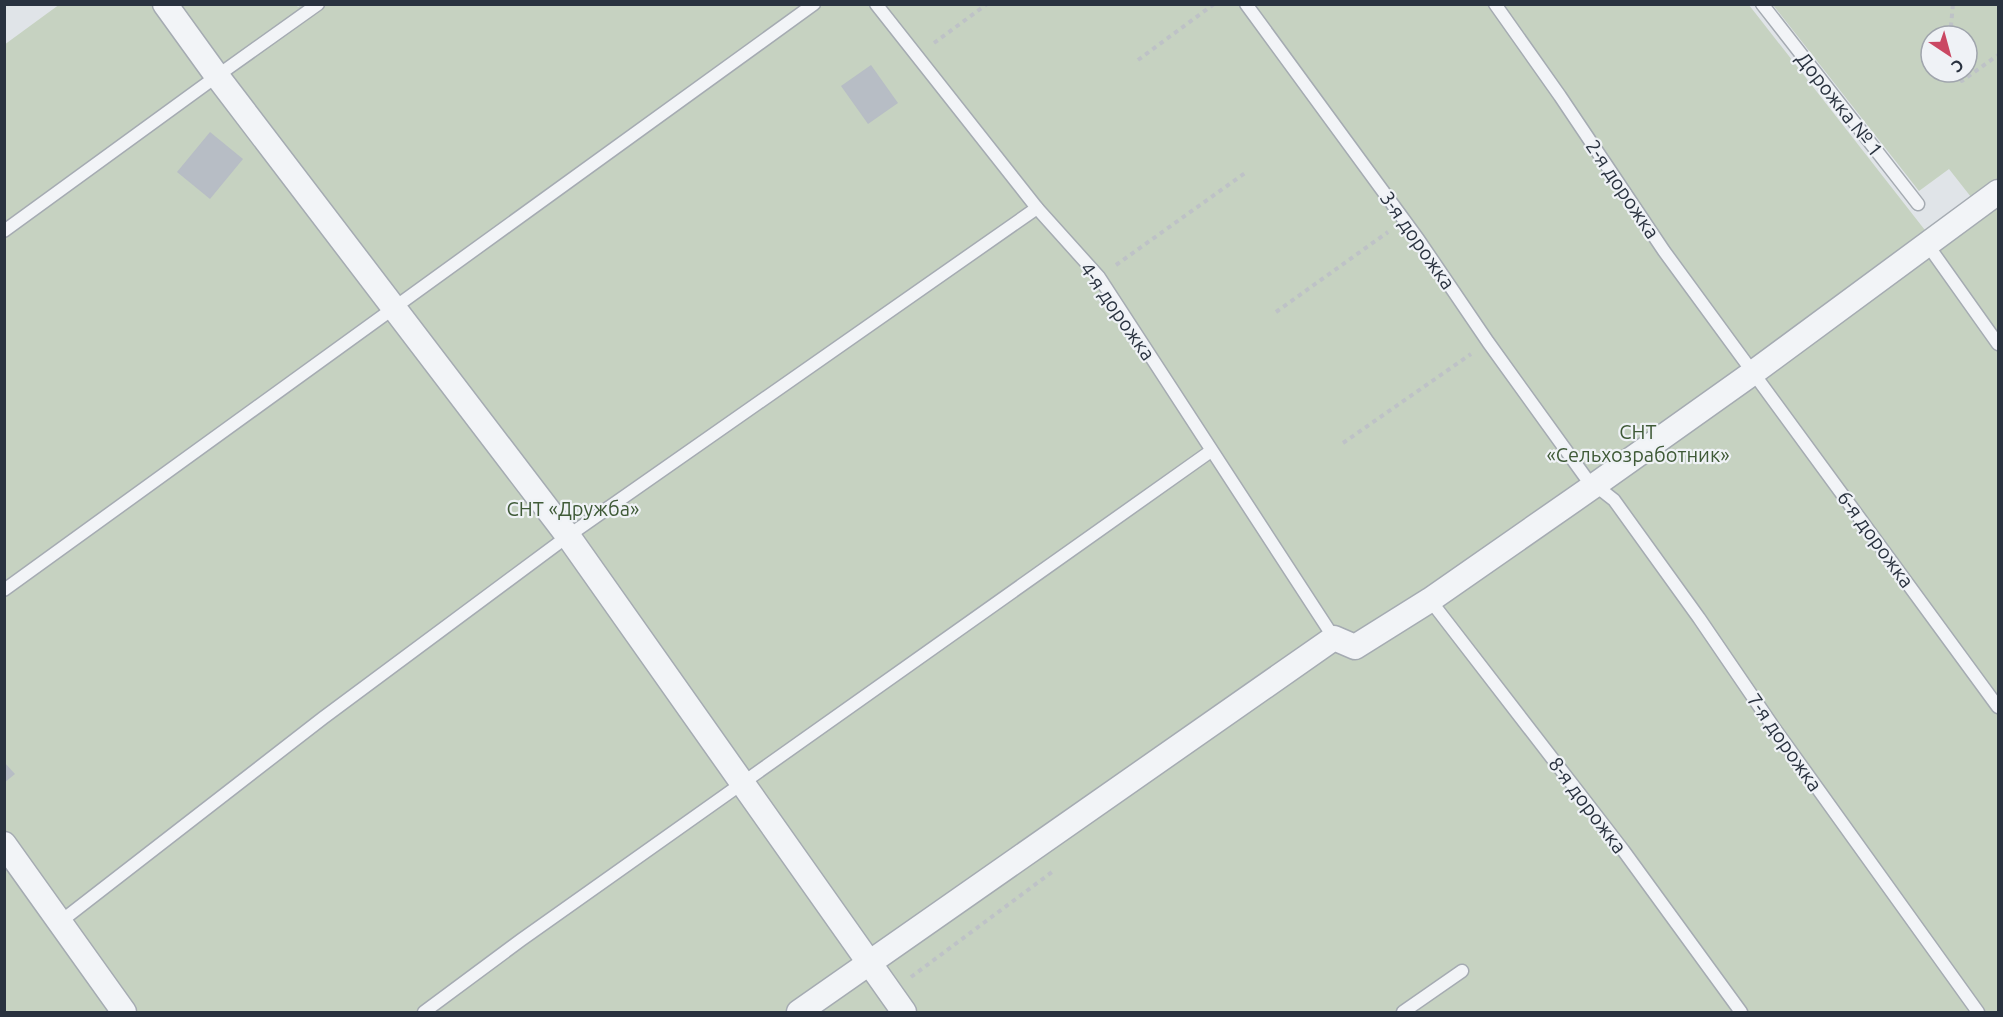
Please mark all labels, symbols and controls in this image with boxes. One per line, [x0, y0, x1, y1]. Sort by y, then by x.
north arrow [1919, 24, 1979, 84]
street label: Дорожка № 1 [1792, 47, 1888, 161]
text: С [1948, 56, 1967, 76]
street label: 2-я дорожка [1581, 135, 1665, 243]
street label: 3-я дорожка [1376, 187, 1460, 293]
street label: 4-я дорожка [1076, 258, 1160, 364]
park label: СНТ «Сельхозработник» [1546, 420, 1730, 466]
street label: 6-я дорожка [1833, 486, 1919, 592]
park label: СНТ «Дружба» [507, 497, 639, 520]
street label: 7-я дорожка [1743, 689, 1827, 795]
street label: 8-я дорожка [1544, 752, 1632, 858]

